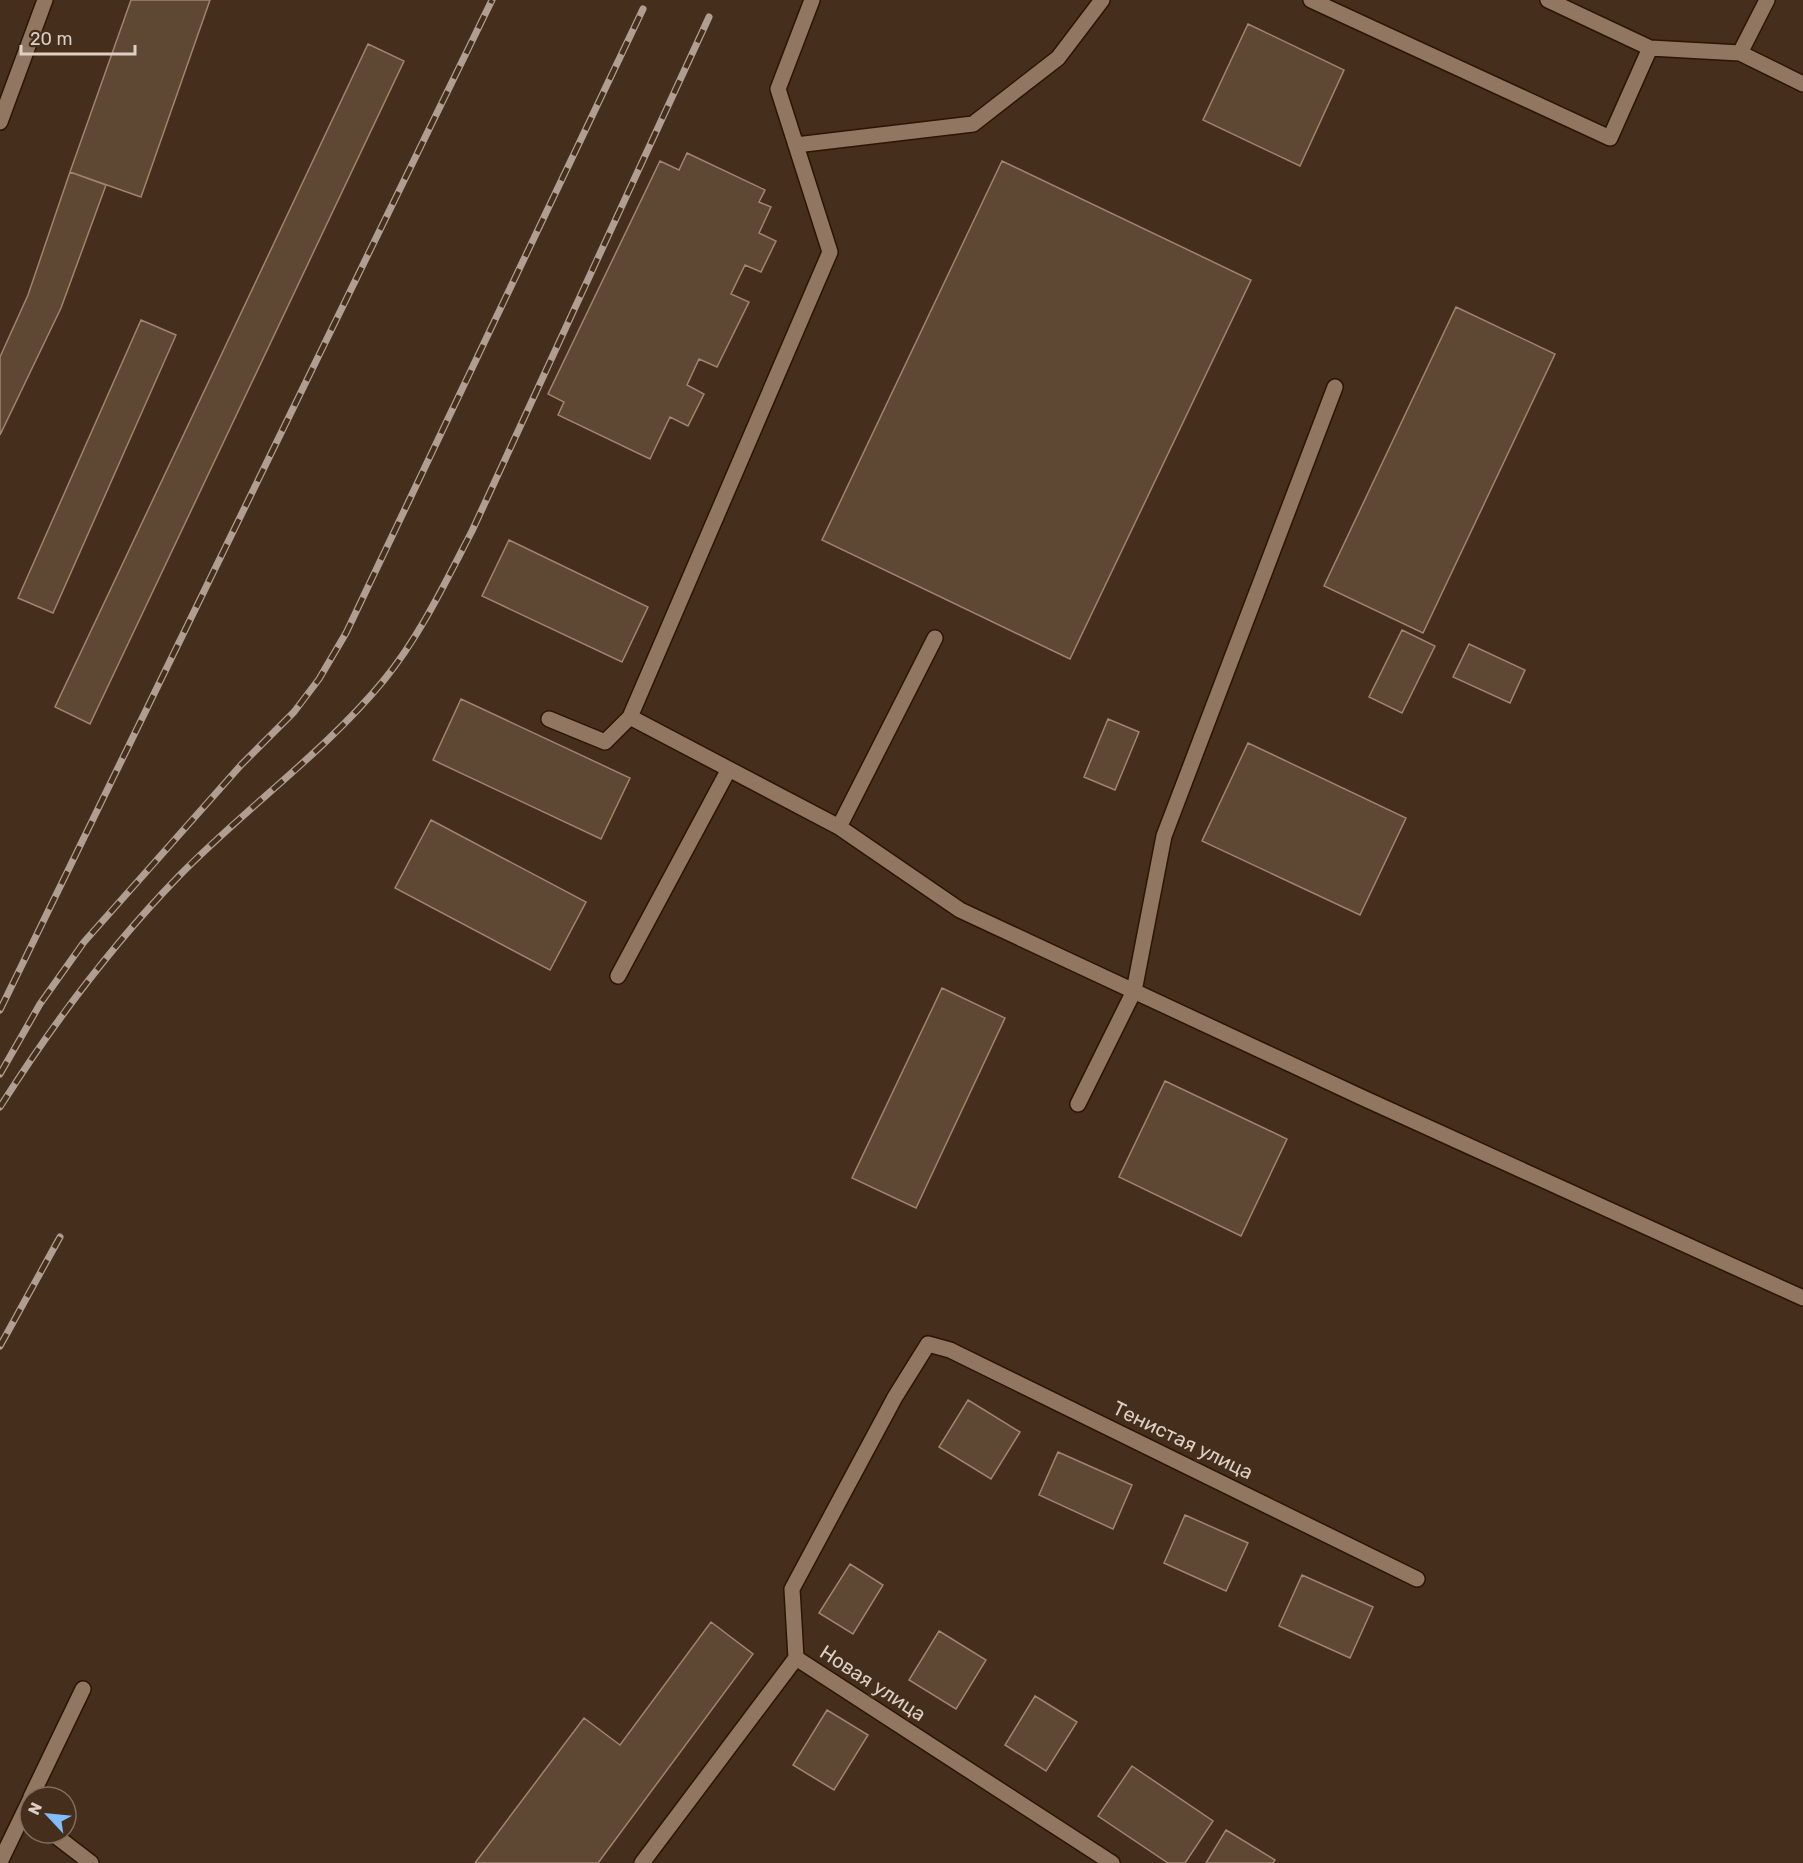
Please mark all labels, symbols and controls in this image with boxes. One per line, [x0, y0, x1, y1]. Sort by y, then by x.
scale bar [21, 18, 135, 56]
text: 20 m [30, 28, 72, 50]
street label: Тенистая улица [1109, 1396, 1257, 1484]
street label: Новая улица [816, 1640, 930, 1726]
north arrow [18, 1785, 78, 1845]
text: N [24, 1799, 46, 1818]

